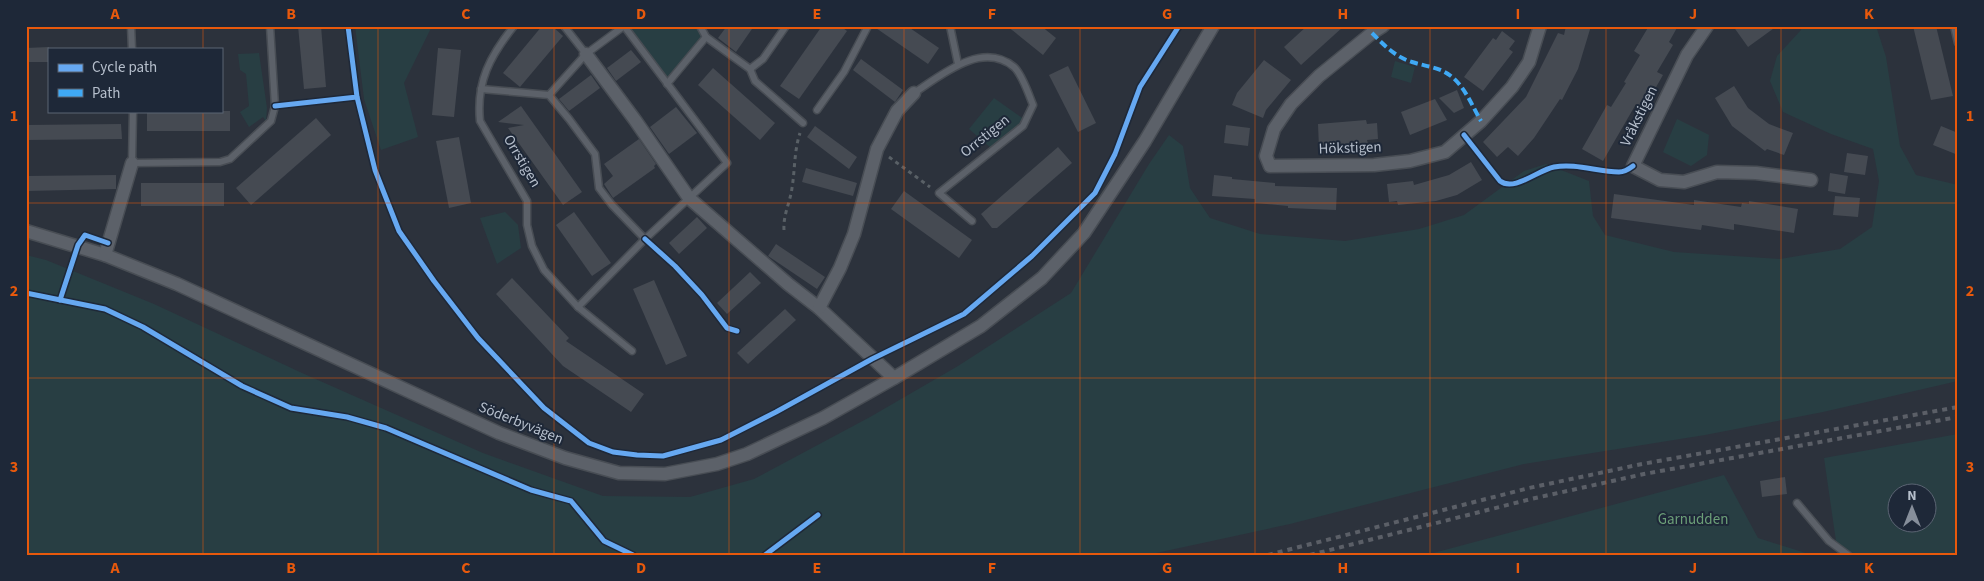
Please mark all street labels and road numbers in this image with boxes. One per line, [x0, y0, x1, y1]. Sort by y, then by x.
street label: Vråkstigen [1615, 82, 1663, 150]
street label: Orrstigen [956, 110, 1014, 162]
street label: Orrstigen [498, 131, 546, 191]
street label: Hökstigen [1318, 136, 1382, 160]
street label: Söderbyvägen [476, 396, 566, 450]

